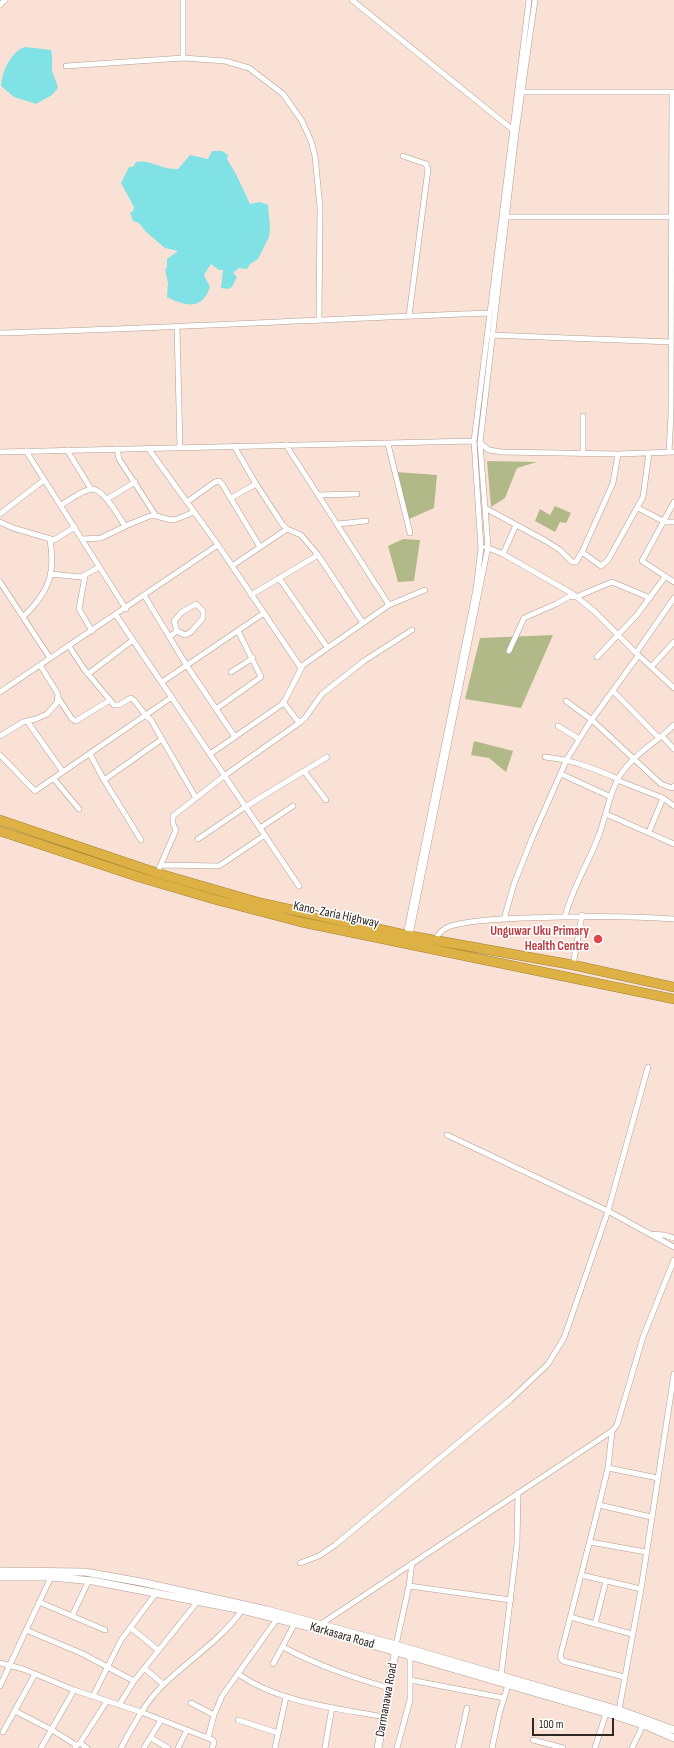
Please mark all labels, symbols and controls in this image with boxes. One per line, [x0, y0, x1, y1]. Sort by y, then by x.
street label: Kano-Zaria Highway [292, 898, 380, 932]
place label: Unguwar Uku Primary Health Centre [490, 924, 589, 955]
marker: Unguwar Uku Primary Health Centre [592, 933, 604, 945]
street label: Karkasara Road [308, 1619, 376, 1653]
street label: Darmanawa Road [373, 1662, 401, 1738]
scale bar [534, 1710, 616, 1736]
text: 100 m [539, 1717, 564, 1732]

